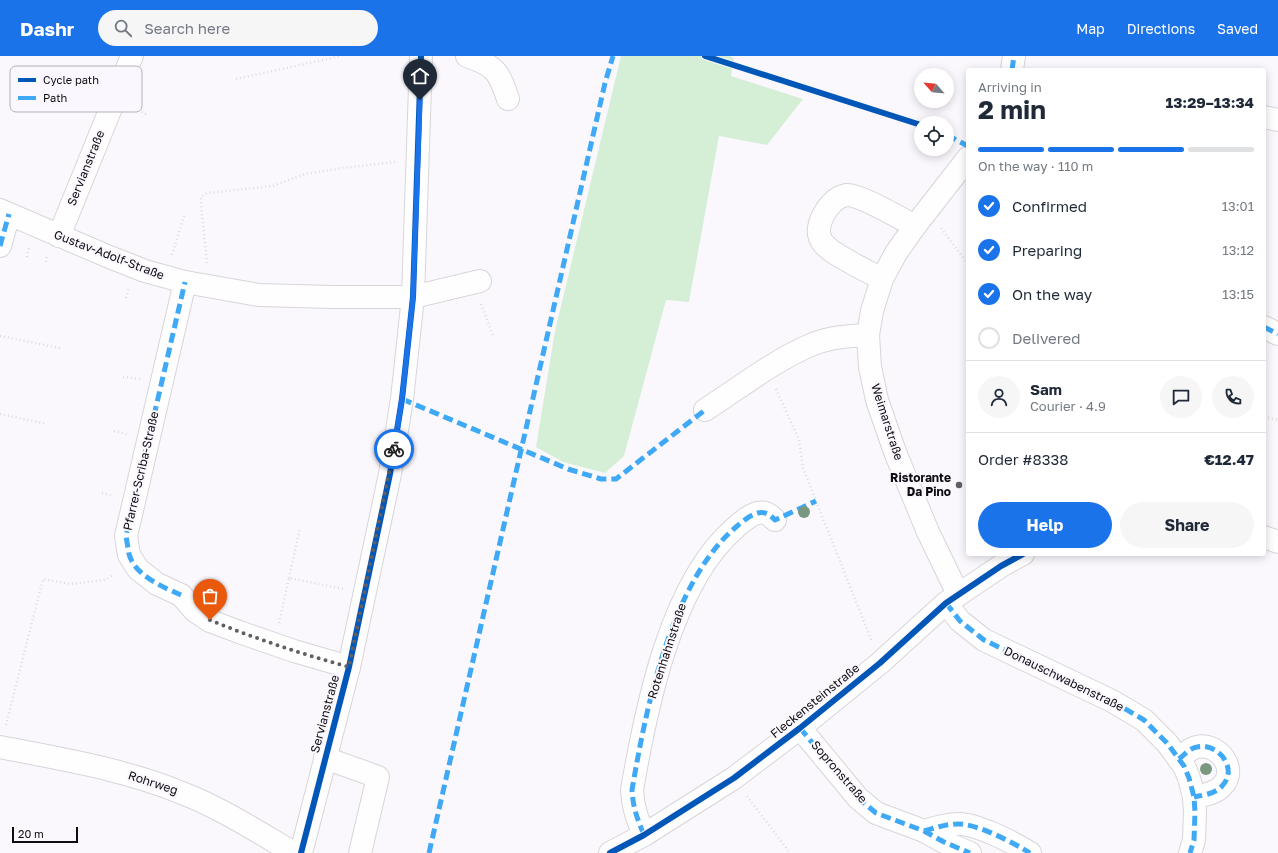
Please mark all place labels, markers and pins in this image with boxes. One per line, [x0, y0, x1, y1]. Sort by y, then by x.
pin [403, 59, 437, 100]
place label: Ristorante Da Pino [890, 470, 951, 499]
marker: Ristorante Da Pino [954, 480, 964, 490]
pin [193, 579, 227, 620]

